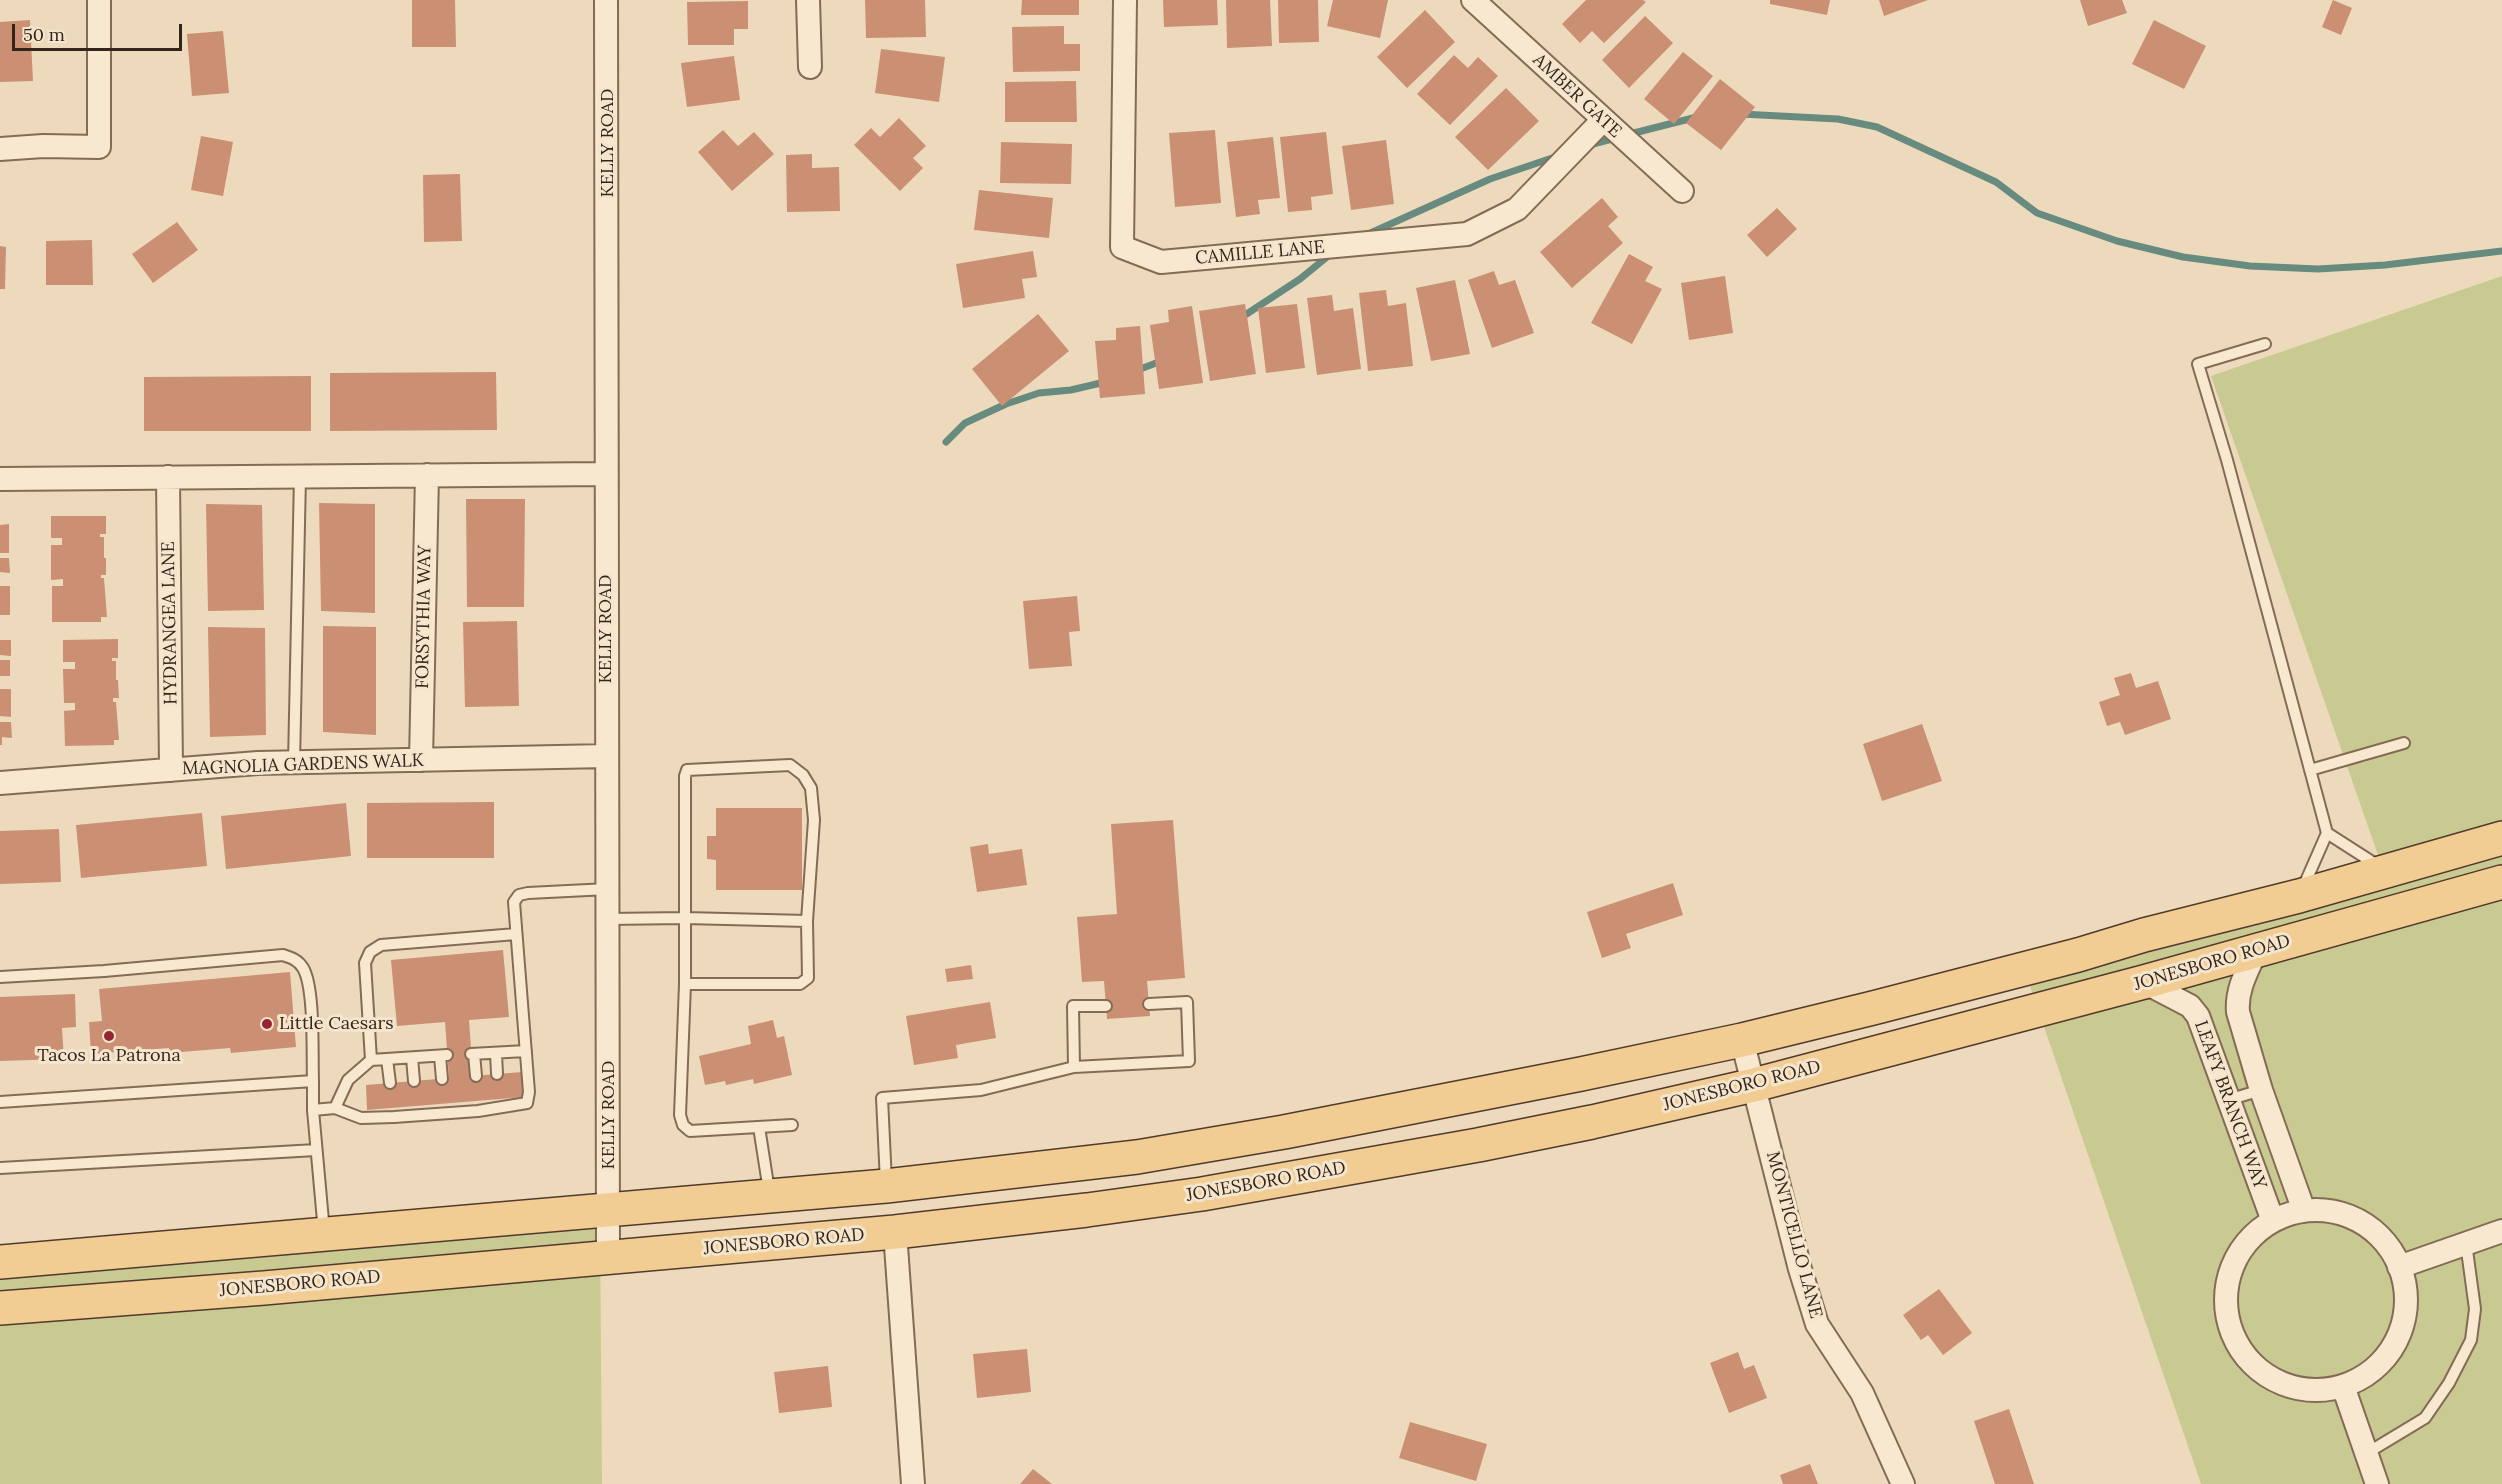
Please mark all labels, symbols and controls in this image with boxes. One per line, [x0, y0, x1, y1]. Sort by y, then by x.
scale bar [15, 12, 184, 50]
text: 50 m [23, 23, 65, 46]
street label: AMBER GATE [1528, 49, 1626, 143]
street label: KELLY ROAD [597, 88, 619, 198]
street label: CAMILLE LANE [1194, 237, 1326, 269]
street label: HYDRANGEA LANE [158, 541, 182, 705]
street label: FORSYTHIA WAY [412, 545, 436, 689]
street label: KELLY ROAD [595, 574, 617, 684]
street label: MAGNOLIA GARDENS WALK [182, 750, 424, 780]
street label: JONESBORO ROAD [2131, 930, 2293, 996]
place label: Little Caesars [279, 1013, 394, 1035]
marker: Little Caesars [260, 1017, 274, 1031]
street label: LEAFY BRANCH WAY [2189, 1018, 2271, 1192]
marker: Tacos La Patrona [102, 1029, 116, 1043]
place label: Tacos La Patrona [37, 1045, 181, 1067]
street label: JONESBORO ROAD [1661, 1056, 1823, 1116]
street label: KELLY ROAD [598, 1060, 620, 1170]
street label: MONTICELLO LANE [1761, 1149, 1827, 1321]
street label: JONESBORO ROAD [1185, 1157, 1347, 1207]
street label: JONESBORO ROAD [703, 1224, 865, 1260]
street label: JONESBORO ROAD [219, 1266, 381, 1302]

